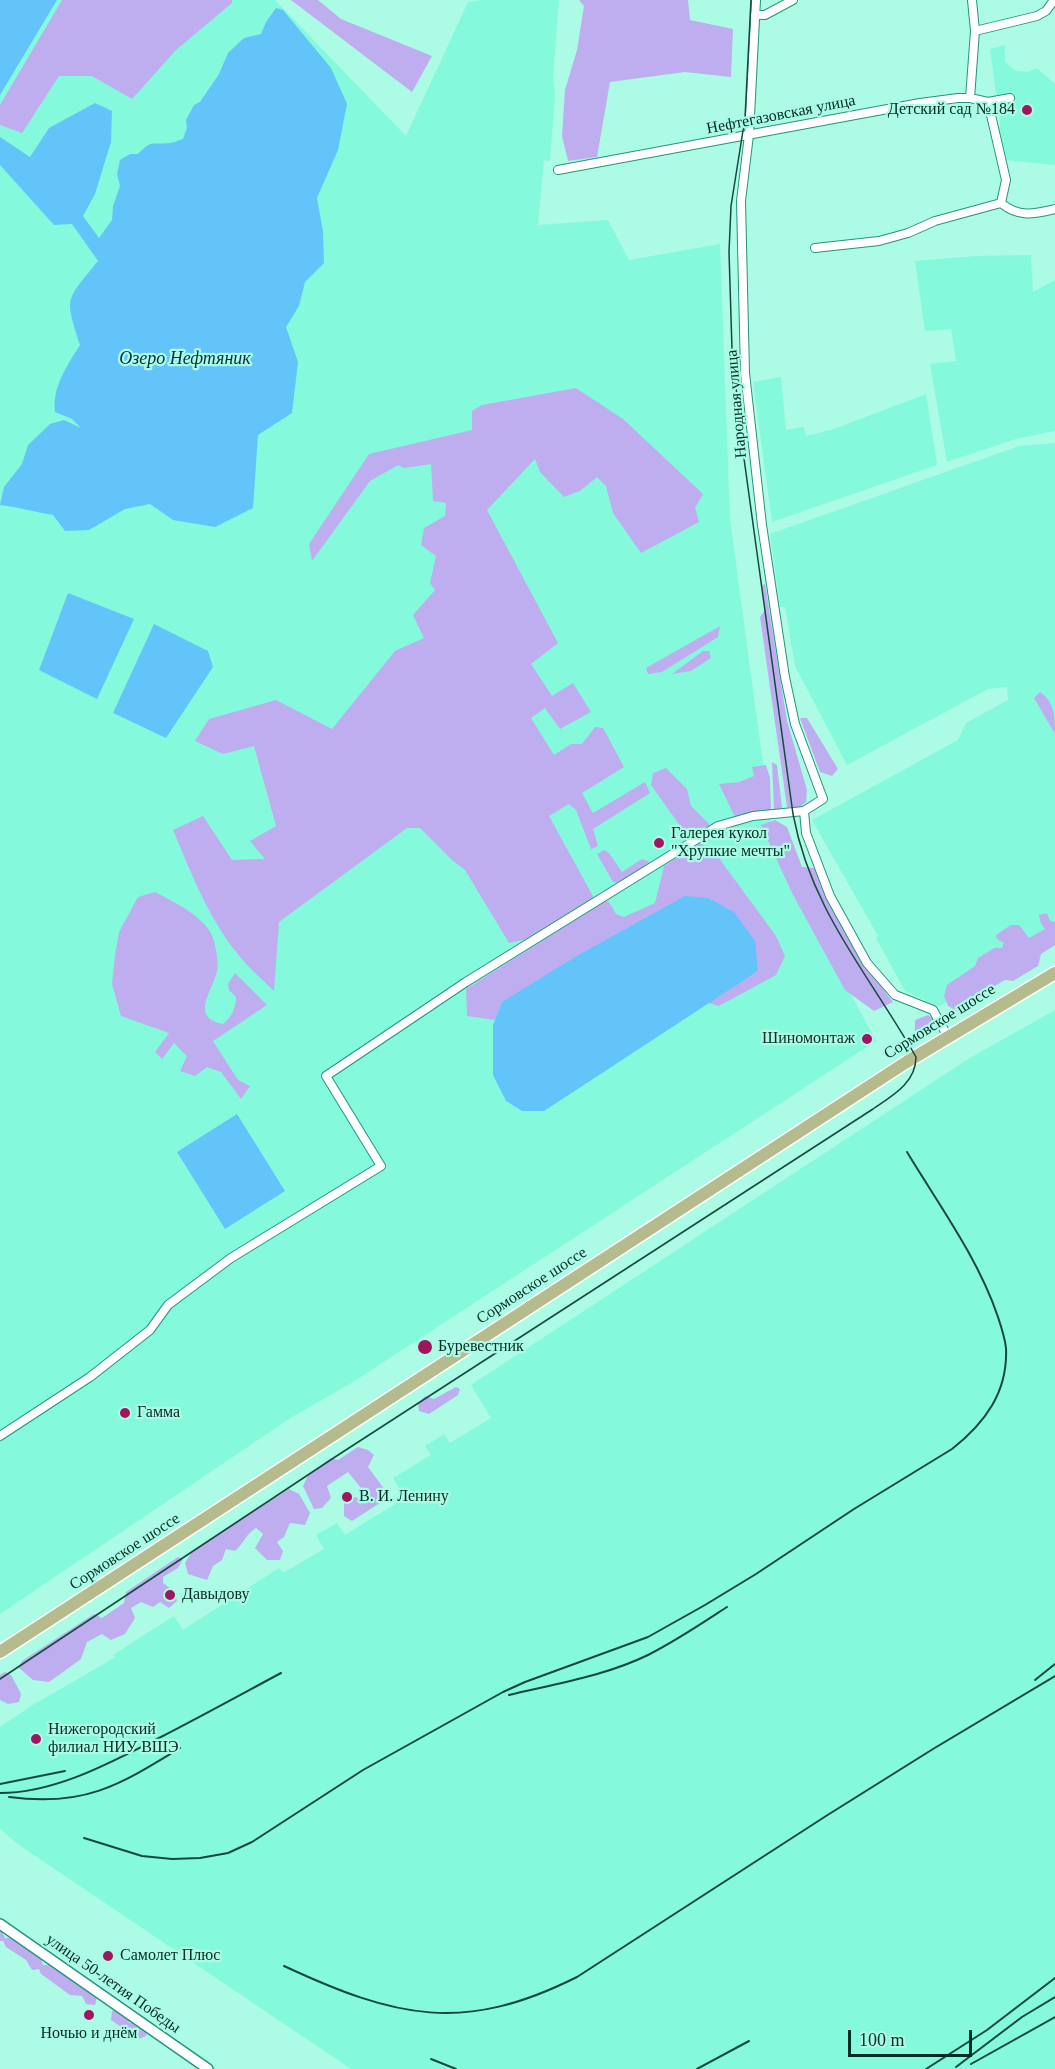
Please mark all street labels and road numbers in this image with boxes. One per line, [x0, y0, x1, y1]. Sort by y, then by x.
street label: Нефтегазовская улица [705, 91, 857, 139]
street label: Народная улица [723, 349, 751, 459]
street label: Сормовское шоссе [881, 980, 999, 1064]
street label: Сормовское шоссе [473, 1243, 591, 1329]
street label: Сормовское шоссе [66, 1509, 184, 1595]
street label: улица 50-летия Победы [42, 1930, 184, 2038]

